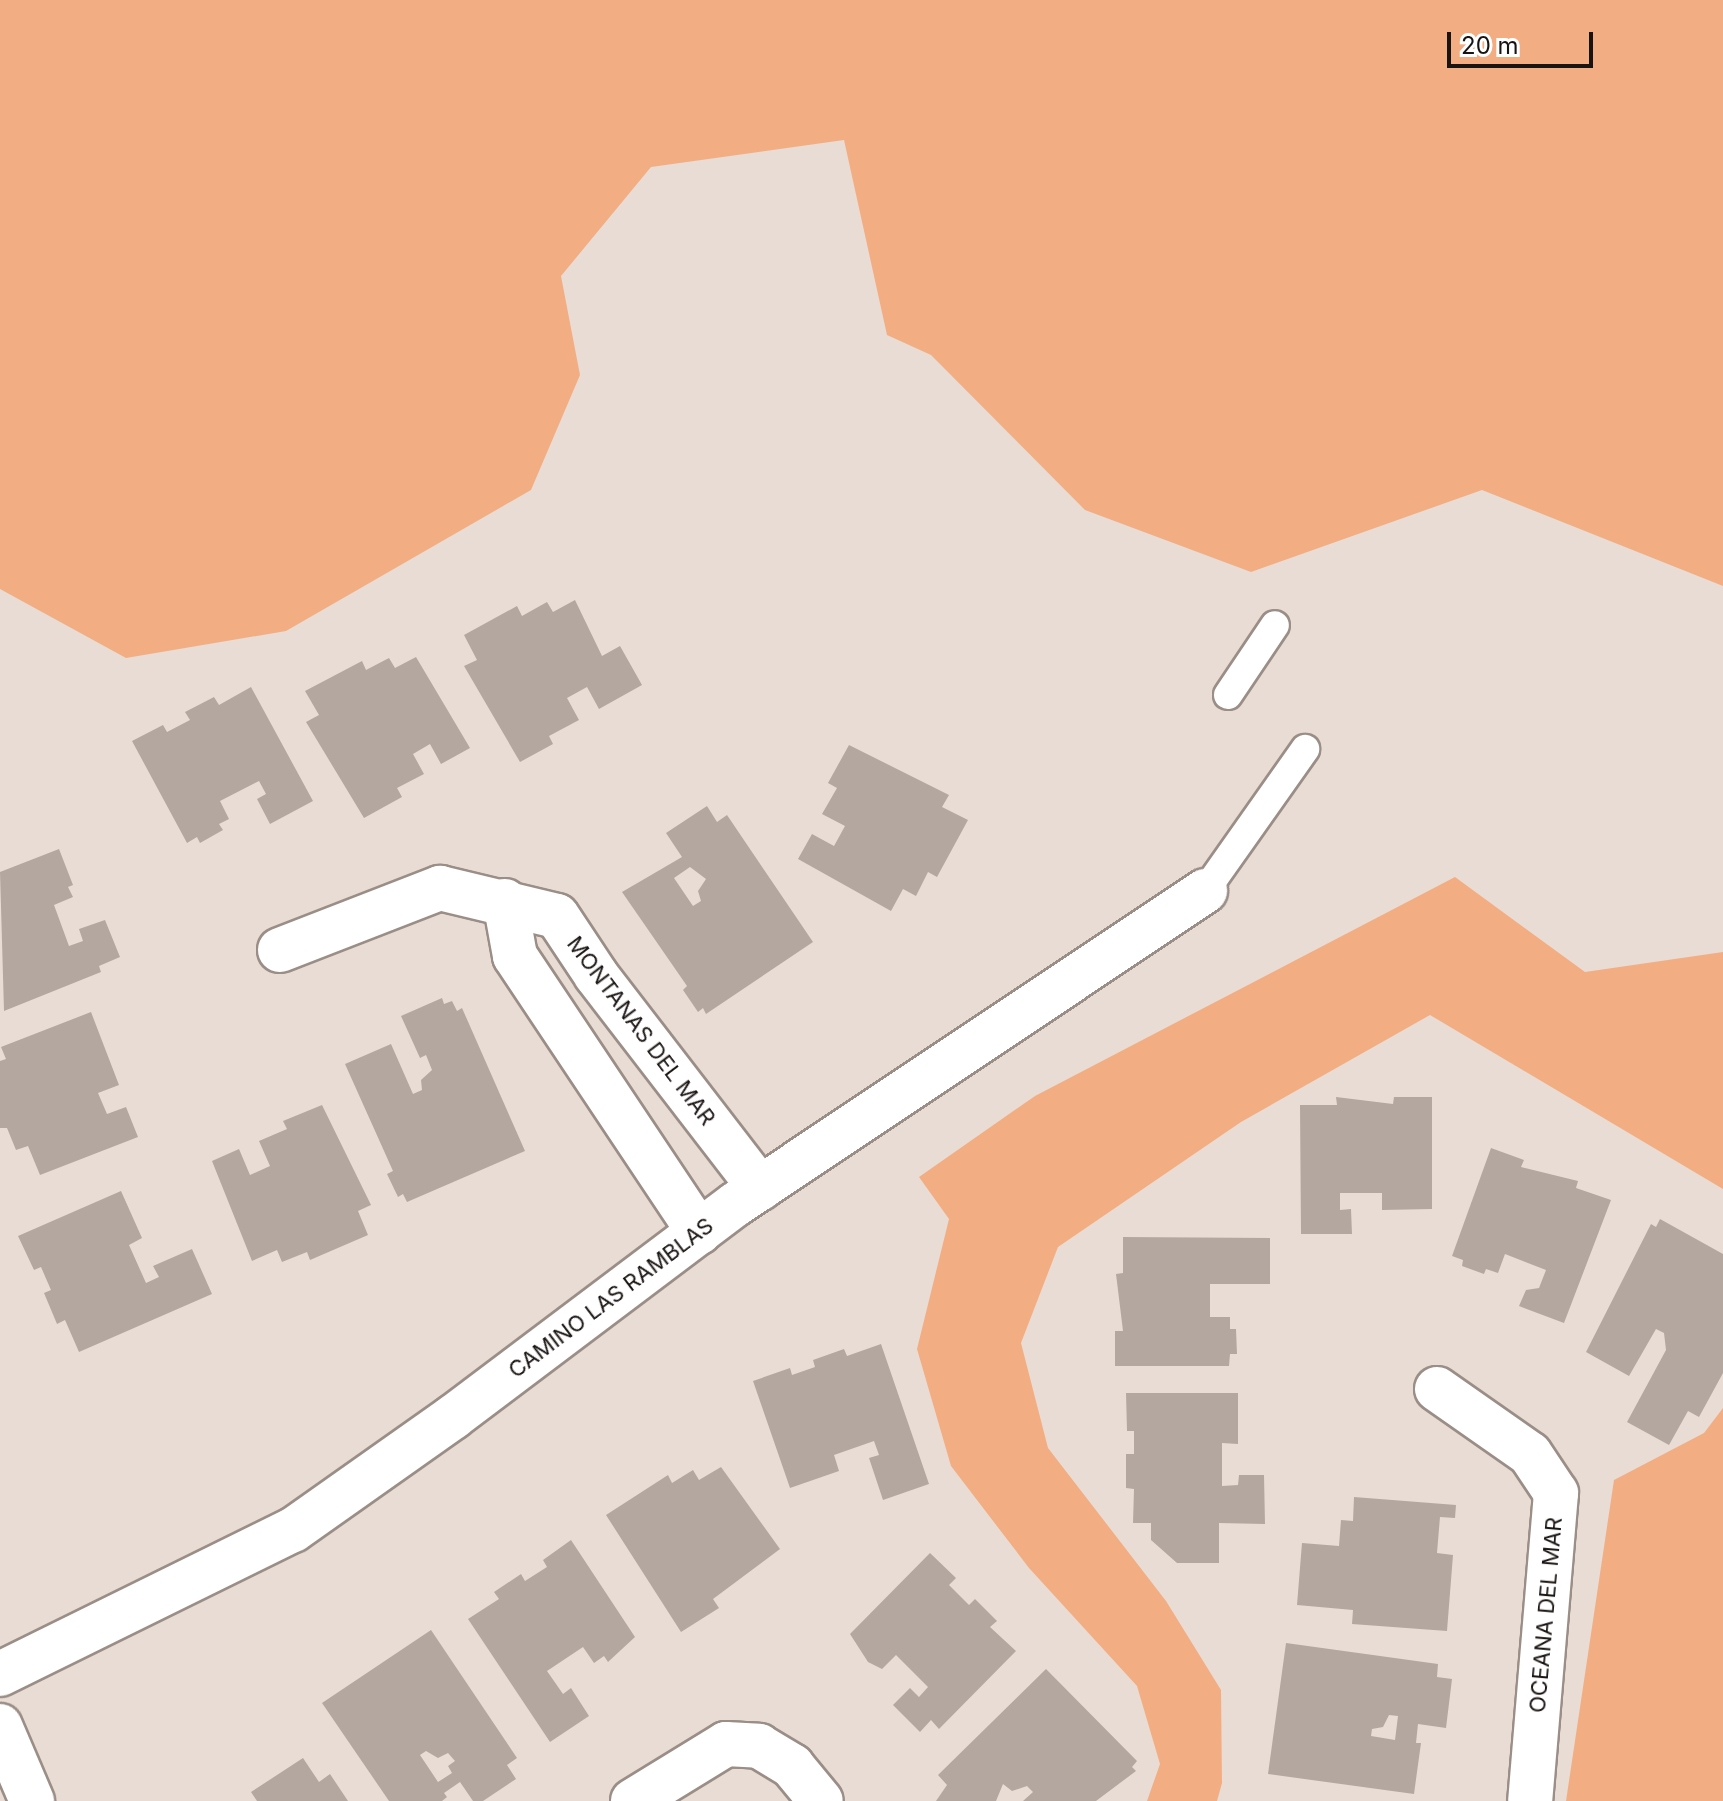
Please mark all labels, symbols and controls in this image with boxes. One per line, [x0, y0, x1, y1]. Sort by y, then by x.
scale bar [1451, 16, 1597, 66]
text: 20 m [1461, 31, 1519, 60]
street label: MONTANAS DEL MAR [561, 931, 721, 1131]
street label: CAMINO LAS RAMBLAS [503, 1212, 719, 1384]
street label: OCEANA DEL MAR [1524, 1516, 1568, 1714]

